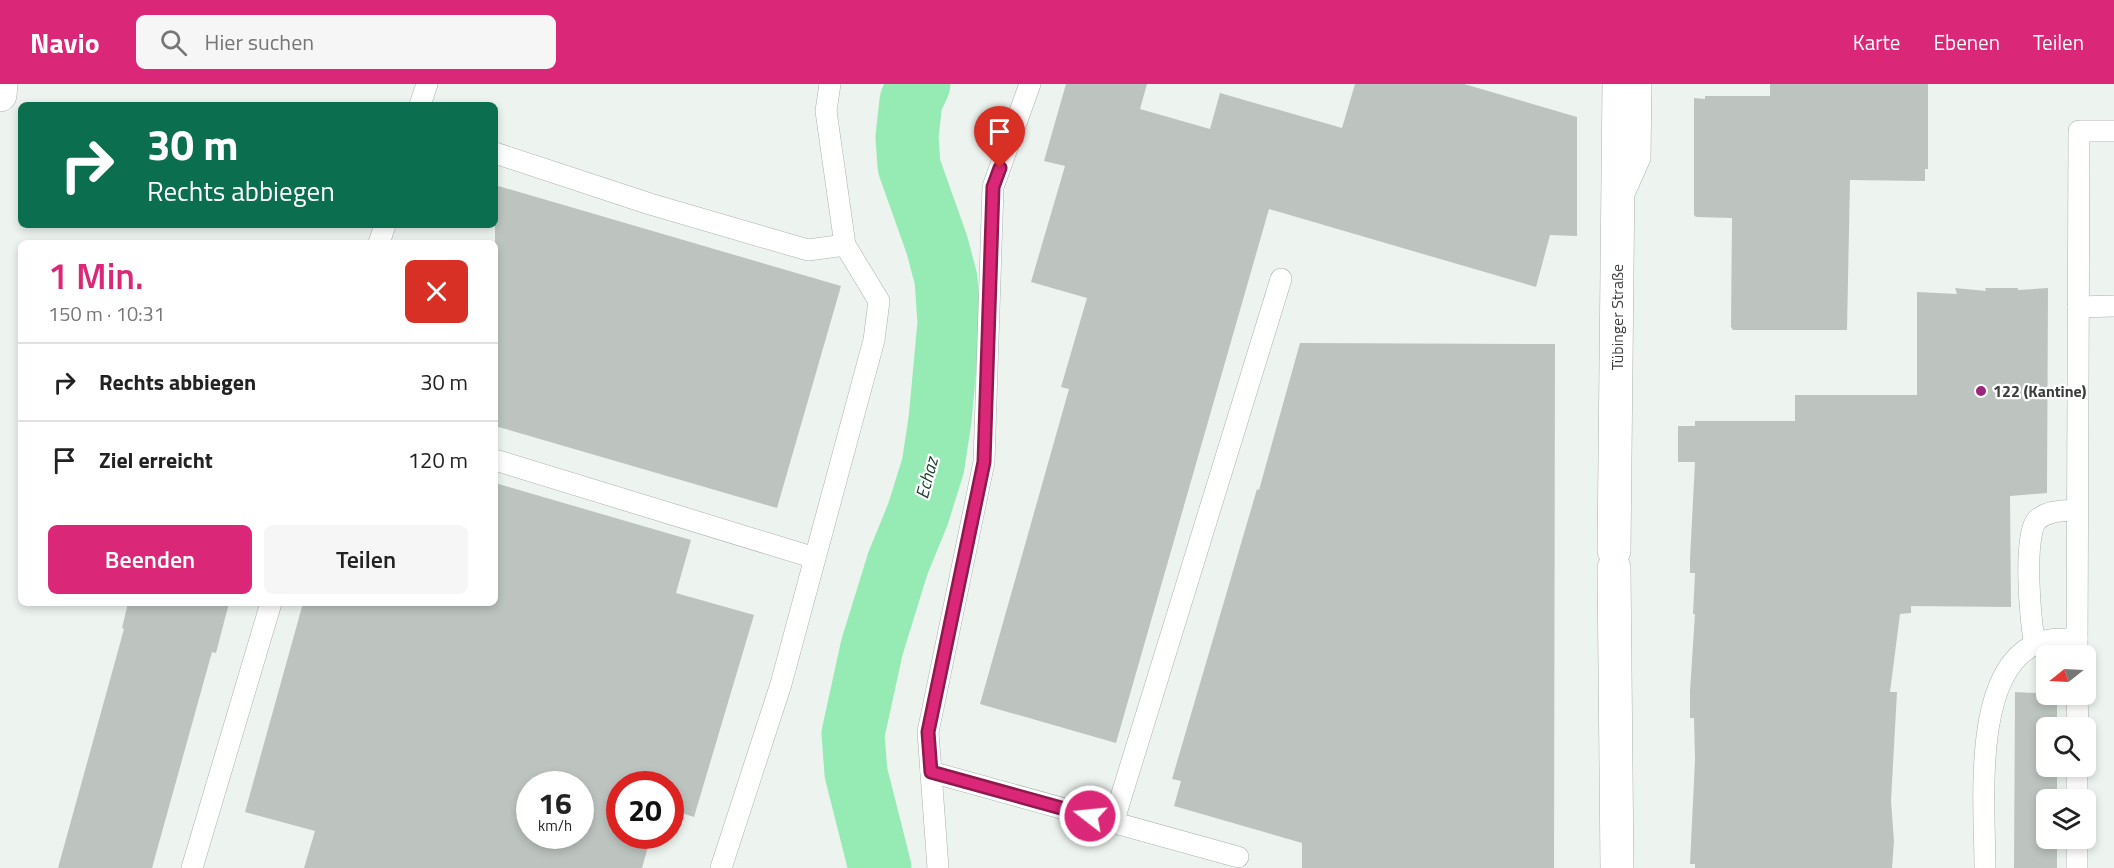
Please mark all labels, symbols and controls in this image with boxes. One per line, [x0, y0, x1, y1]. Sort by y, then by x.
search box [136, 15, 556, 69]
text: Navio [30, 21, 100, 64]
text: Hier suchen [205, 25, 314, 59]
icon: search [157, 26, 190, 59]
text: Karte [1853, 26, 1900, 58]
text: Ebenen [1933, 26, 2000, 58]
text: Teilen [2033, 26, 2084, 58]
pin [974, 106, 1025, 168]
text: 30 m [147, 112, 239, 176]
icon: arrive [983, 115, 1016, 148]
icon: right [48, 126, 126, 204]
text: Rechts abbiegen [147, 170, 335, 211]
text: 1 Min. [48, 248, 144, 303]
button: close [405, 260, 468, 323]
street label: Tübinger Straße [1605, 264, 1629, 370]
text: 150 m · 10:31 [48, 298, 165, 329]
text: Rechts abbiegen [99, 365, 256, 399]
text: 30 m [420, 365, 468, 399]
icon: right [48, 366, 81, 399]
place label: 122 (Kantine) [1993, 379, 2087, 403]
marker: 122 (Kantine) [1974, 384, 1988, 398]
text: Ziel erreicht [99, 443, 213, 477]
text: 120 m [408, 443, 468, 477]
icon: arrive [48, 444, 81, 477]
water label: Echaz [908, 453, 945, 501]
button: Beenden [48, 525, 252, 594]
button: Teilen [264, 525, 468, 594]
north arrow [2036, 645, 2096, 705]
map controls [2036, 645, 2096, 849]
button: search [2036, 717, 2096, 777]
speed limit sign: 20 [606, 771, 684, 849]
text: 16 [538, 780, 572, 826]
position arrow [1058, 784, 1122, 848]
button: layers [2036, 789, 2096, 849]
text: km/h [538, 814, 572, 837]

